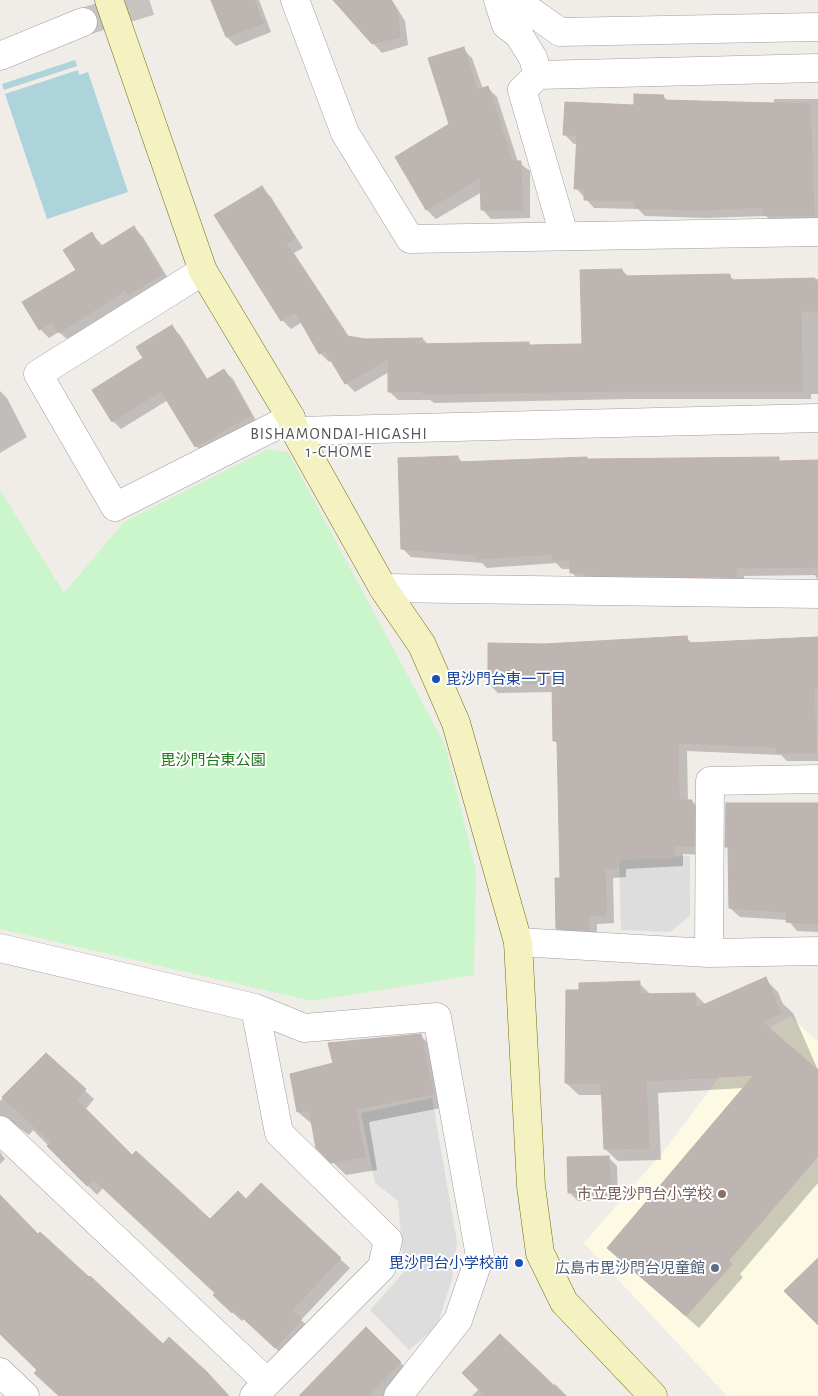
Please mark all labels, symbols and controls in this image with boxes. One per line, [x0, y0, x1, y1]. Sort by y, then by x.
district label: BISHAMONDAI-HIGASHI 1-CHOME [248, 424, 430, 462]
place label: 毘沙門台東一丁目 [446, 670, 566, 688]
marker: 毘沙門台東一丁目 [430, 673, 442, 685]
park label: 毘沙門台東公園 [161, 751, 265, 769]
place label: 市立毘沙門台小学校 [577, 1185, 712, 1203]
marker: 市立毘沙門台小学校 [716, 1188, 728, 1200]
place label: 毘沙門台小学校前 [389, 1254, 509, 1272]
marker: 毘沙門台小学校前 [513, 1257, 525, 1269]
place label: 広島市毘沙門台児童館 [555, 1259, 705, 1277]
marker: 広島市毘沙門台児童館 [709, 1262, 721, 1274]

